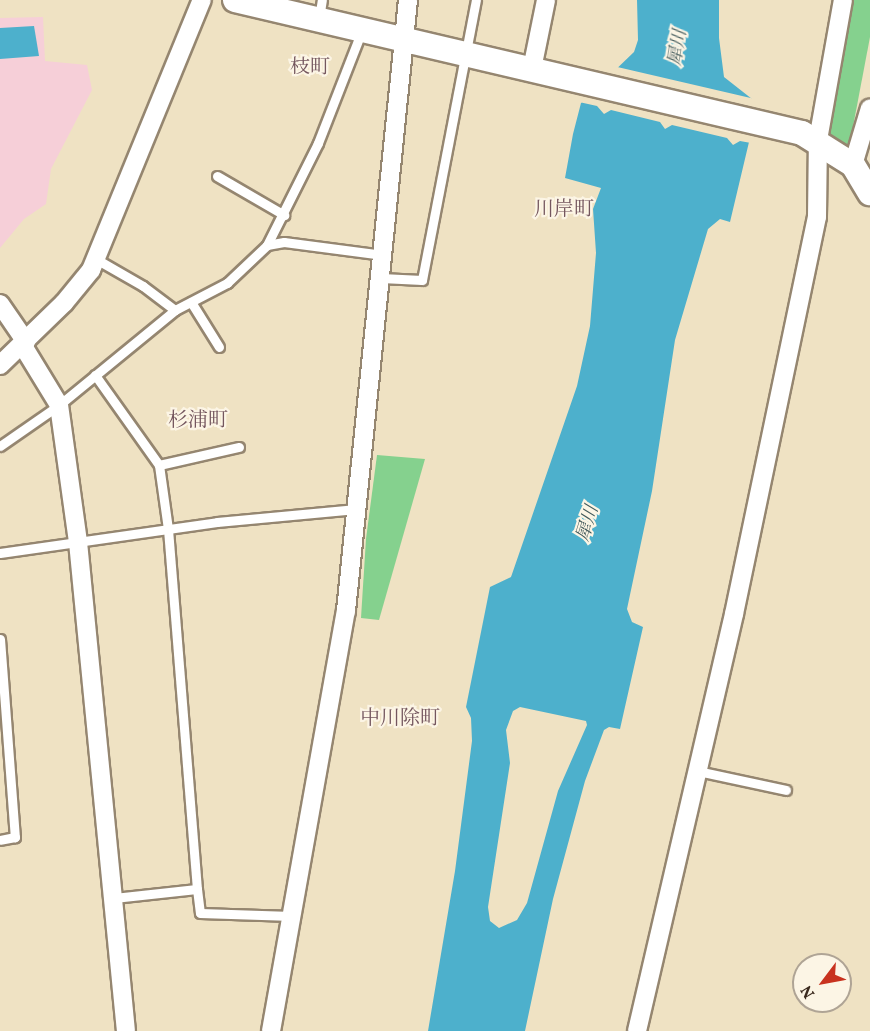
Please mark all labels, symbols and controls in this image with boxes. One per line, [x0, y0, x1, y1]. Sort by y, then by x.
water label: 犀川 [666, 29, 692, 67]
district label: 枝町 [290, 56, 330, 80]
district label: 川岸町 [534, 198, 594, 222]
district label: 杉浦町 [168, 409, 228, 433]
water label: 犀川 [573, 504, 605, 544]
district label: 中川除町 [360, 707, 440, 731]
north arrow [792, 953, 852, 1013]
text: N [796, 981, 821, 1002]

